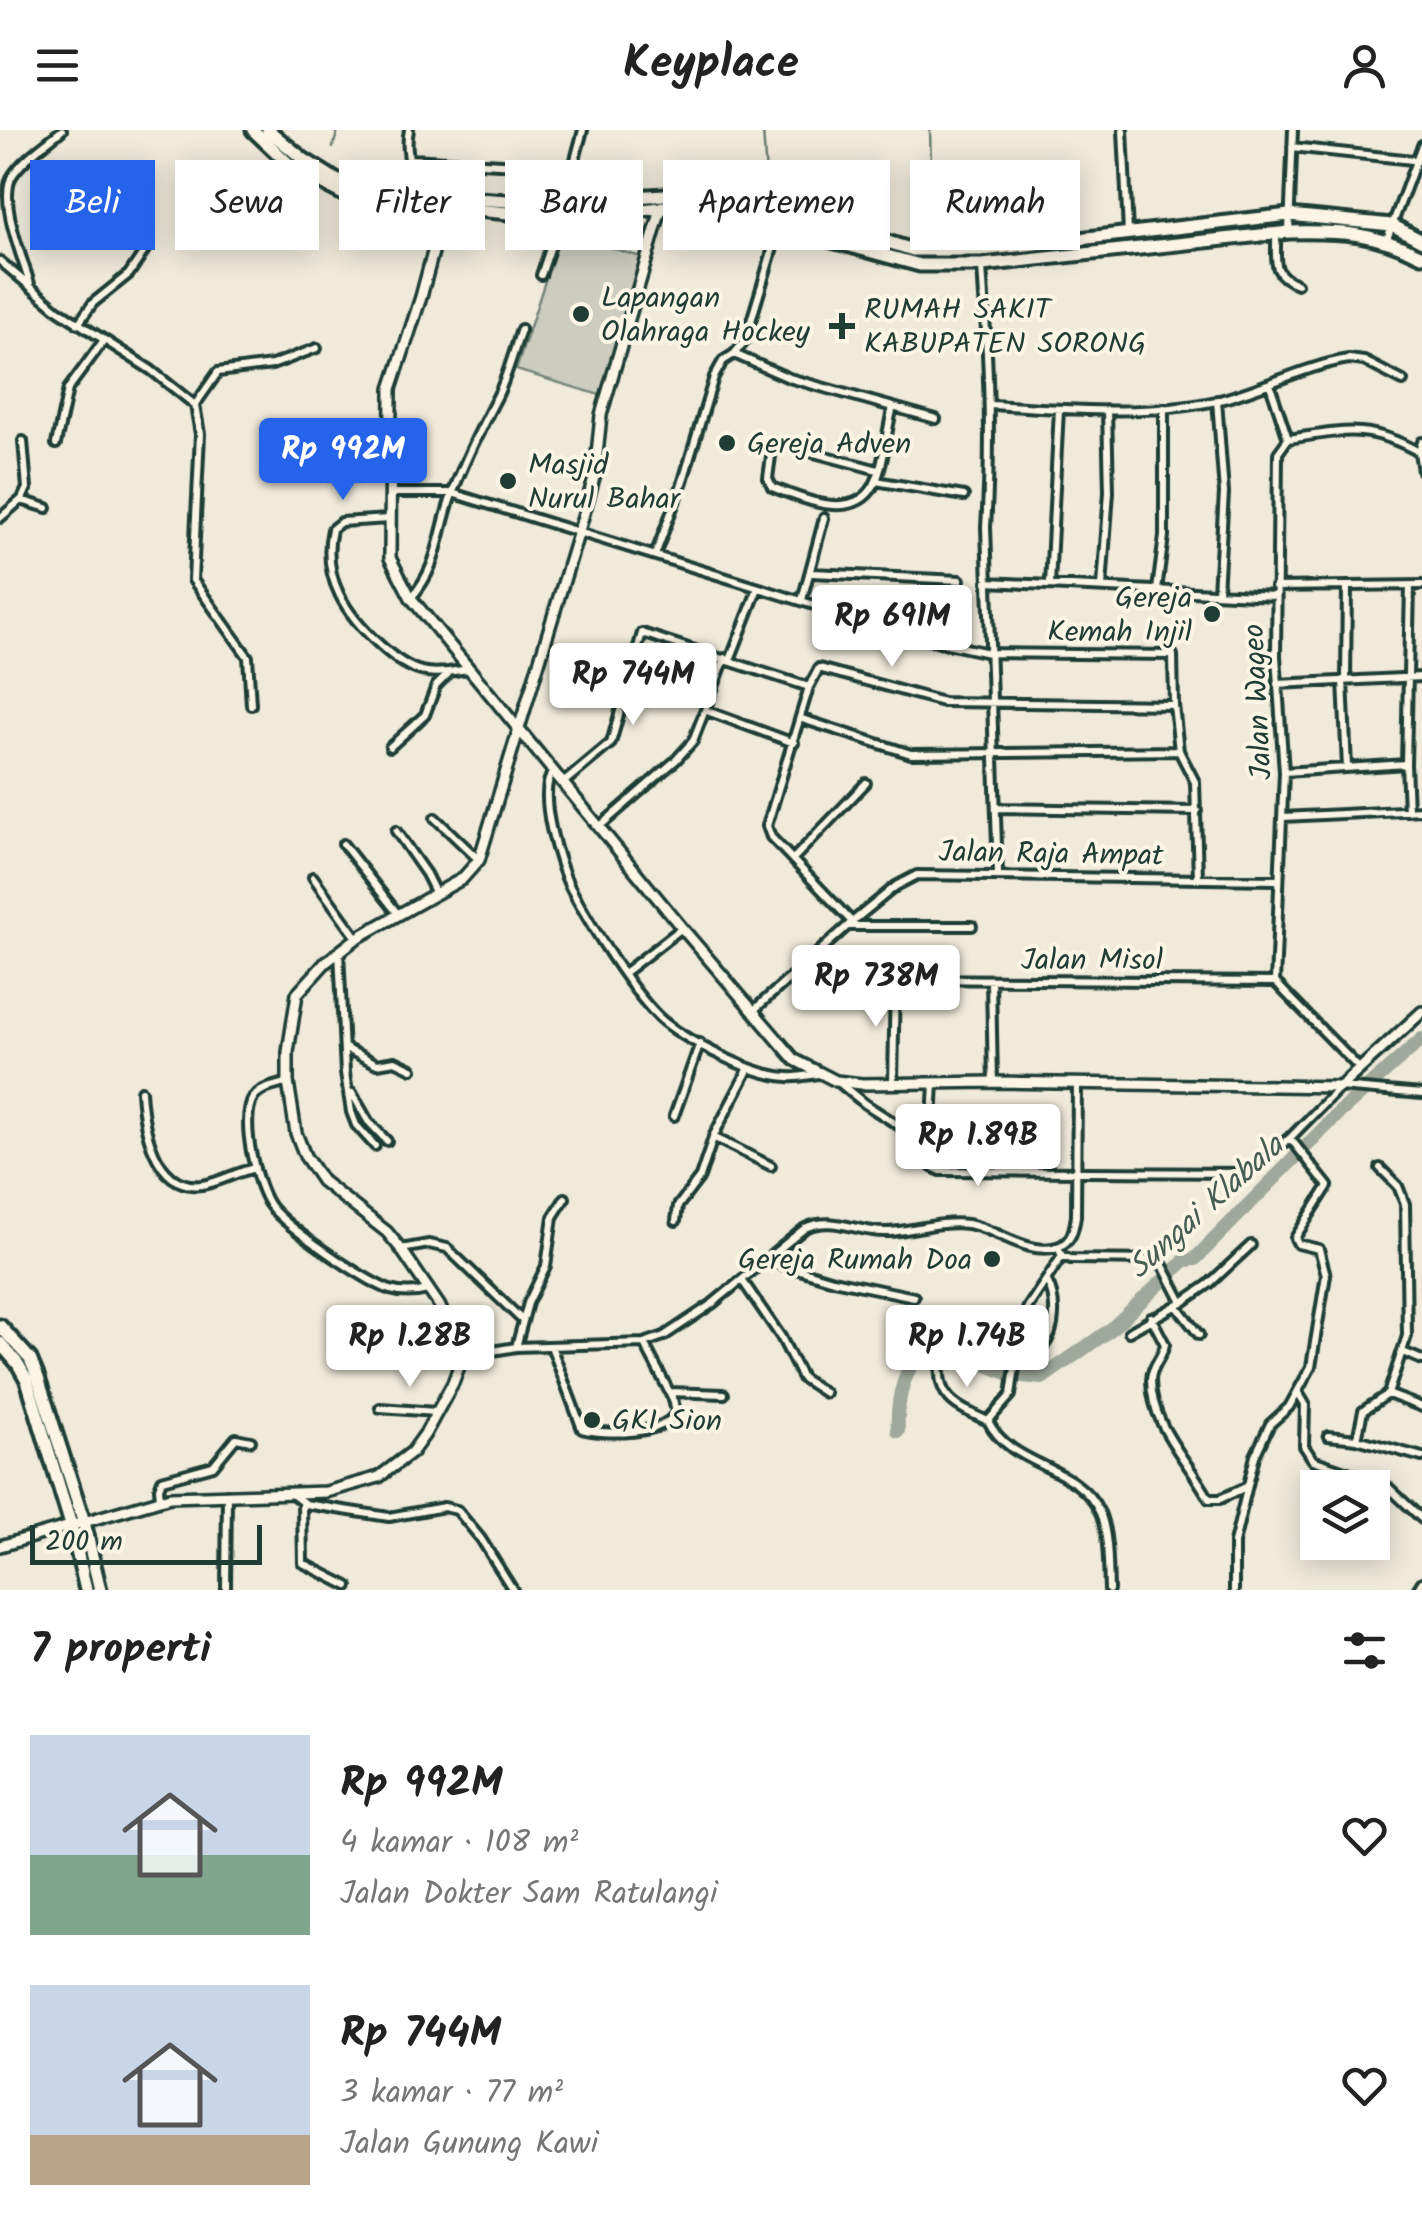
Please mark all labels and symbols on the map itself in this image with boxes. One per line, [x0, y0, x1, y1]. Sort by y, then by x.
place label: Lapangan Olahraga Hockey [601, 275, 811, 357]
place label: RUMAH SAKIT KABUPATEN SORONG [864, 287, 1146, 369]
marker: Lapangan Olahraga Hockey [570, 303, 592, 325]
marker: RUMAH SAKIT KABUPATEN SORONG [829, 313, 855, 339]
pin: Rp 992M [251, 418, 435, 503]
place label: Gereja Adven [747, 421, 911, 469]
marker: Gereja Adven [716, 432, 738, 454]
place label: Masjid Nurul Bahar [528, 442, 682, 524]
marker: Masjid Nurul Bahar [497, 470, 519, 492]
place label: Gereja Kemah Injil [1047, 575, 1192, 657]
pin: Rp 691M [800, 585, 984, 670]
marker: Gereja Kemah Injil [1201, 603, 1223, 625]
street label: Jalan Wageo [1231, 623, 1287, 781]
pin: Rp 744M [541, 643, 725, 728]
street label: Jalan Raja Ampat [938, 829, 1164, 881]
street label: Jalan Misol [1021, 937, 1163, 985]
pin: Rp 738M [784, 945, 968, 1030]
pin: Rp 1.89B [875, 1104, 1081, 1189]
water label: Sungai Klabala [1117, 1122, 1298, 1293]
place label: Gereja Rumah Doa [738, 1237, 972, 1285]
marker: Gereja Rumah Doa [981, 1248, 1003, 1270]
pin: Rp 1.28B [307, 1305, 513, 1390]
pin: Rp 1.74B [864, 1305, 1070, 1390]
place label: GKI Sion [612, 1398, 722, 1446]
marker: GKI Sion [581, 1409, 603, 1431]
scale bar [30, 1520, 262, 1564]

